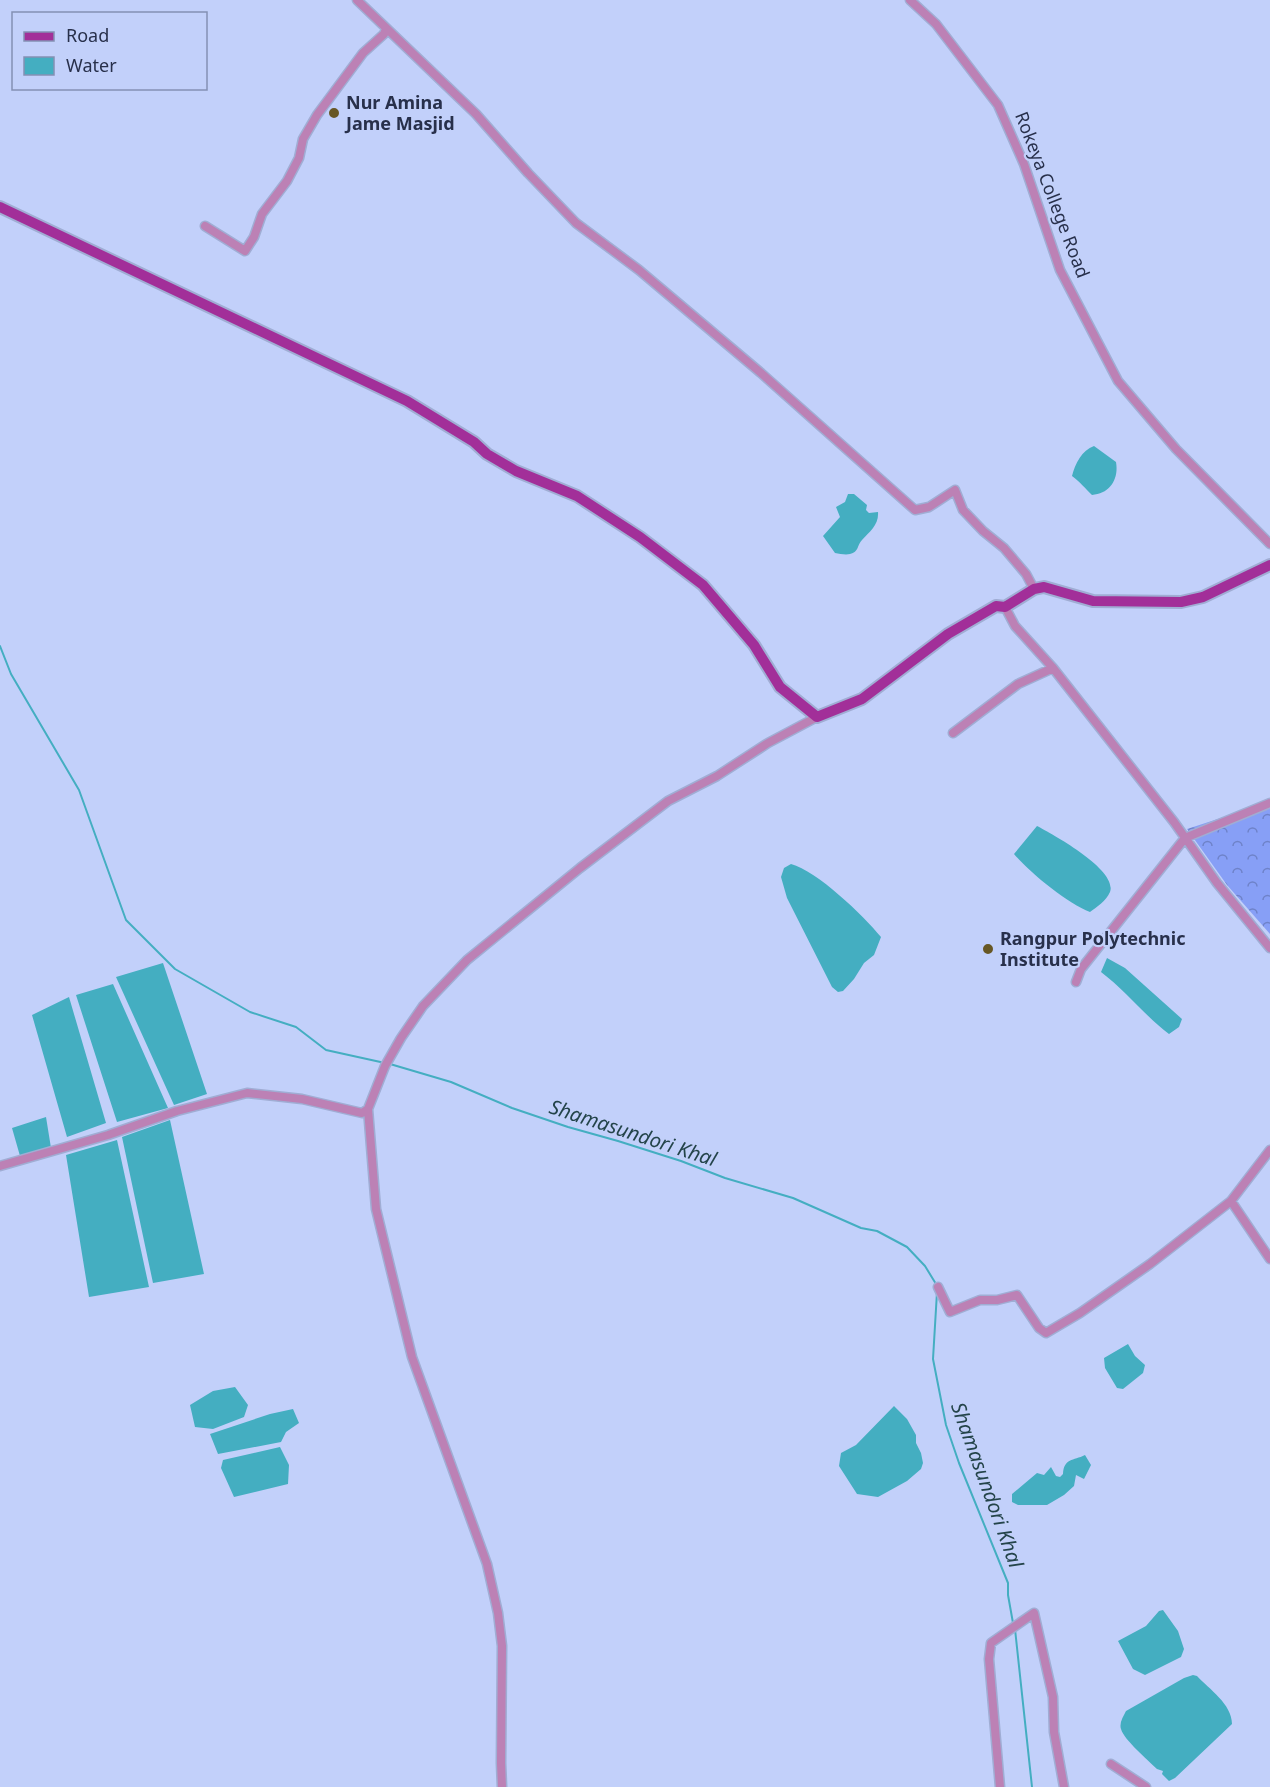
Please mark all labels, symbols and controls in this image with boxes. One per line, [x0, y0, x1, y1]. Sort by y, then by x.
legend [12, 12, 207, 90]
text: Road [66, 23, 109, 47]
text: Water [66, 53, 117, 77]
place label: Nur Amina Jame Masjid [344, 90, 455, 135]
marker: Nur Amina Jame Masjid [327, 106, 341, 120]
street label: Rokeya College Road [1010, 108, 1096, 281]
place label: Rangpur Polytechnic Institute [1000, 926, 1185, 971]
marker: Rangpur Polytechnic Institute [981, 942, 995, 956]
water label: Shamasundori Khal [546, 1093, 721, 1173]
water label: Shamasundori Khal [945, 1398, 1030, 1572]

